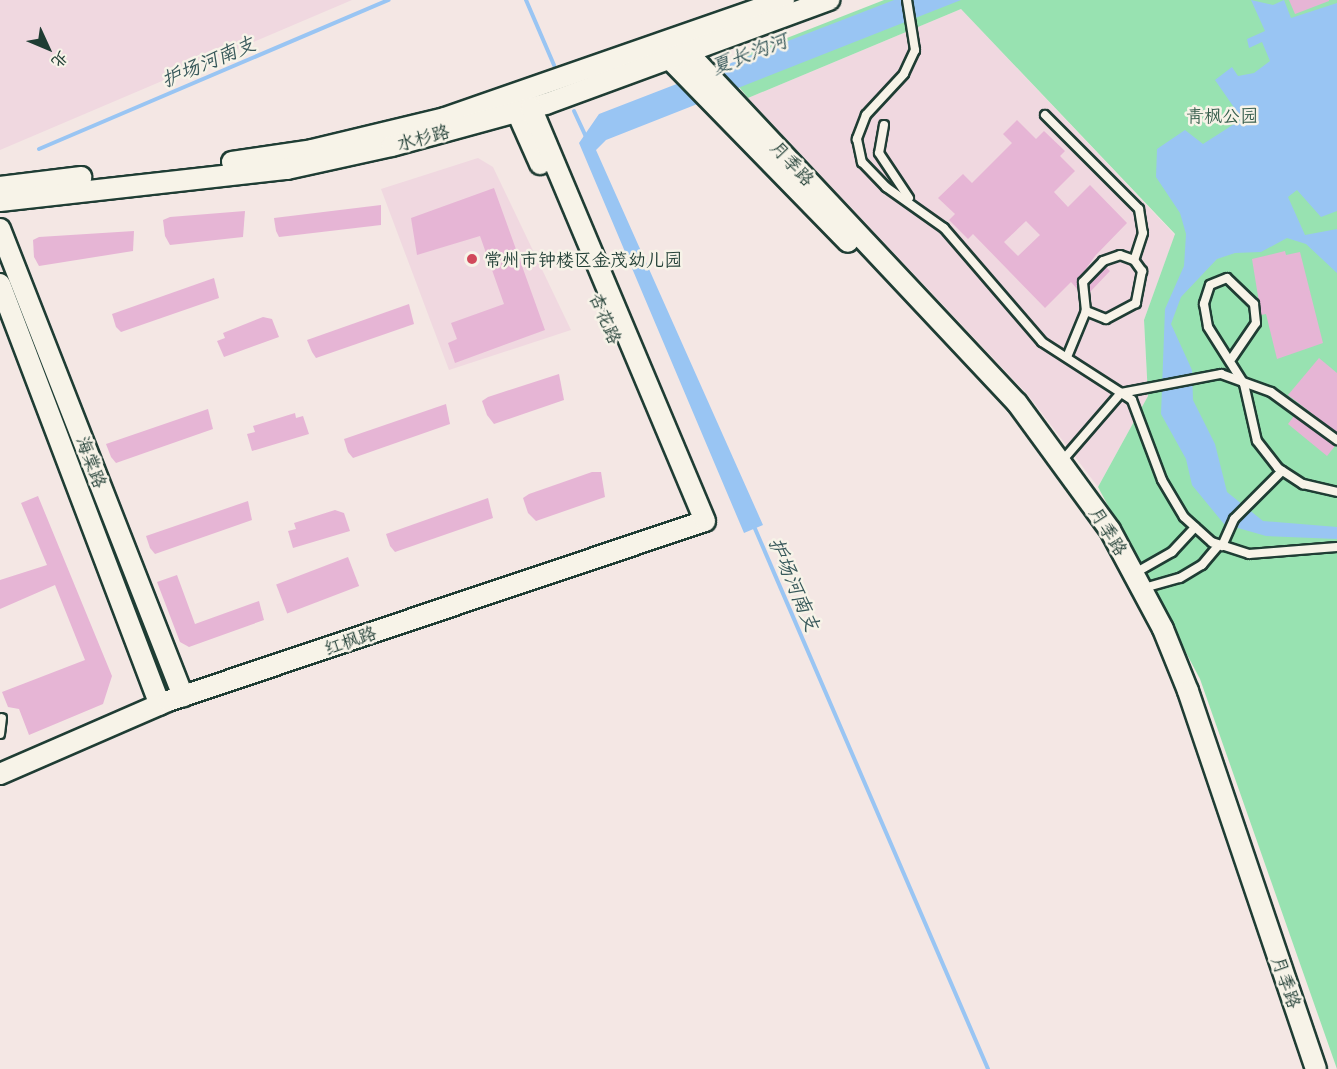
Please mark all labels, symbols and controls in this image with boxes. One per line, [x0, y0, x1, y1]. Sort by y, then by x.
north arrow [18, 18, 78, 78]
water label: 夏长沟河 [707, 27, 791, 79]
water label: 护场河南支 [157, 30, 259, 92]
text: 北 [47, 46, 75, 75]
park label: 青枫公园 [1186, 104, 1258, 126]
street label: 水杉路 [394, 120, 452, 154]
street label: 月季路 [767, 136, 819, 190]
place label: 常州市钟楼区金茂幼儿园 [484, 248, 682, 270]
marker: 常州市钟楼区金茂幼儿园 [465, 252, 479, 266]
street label: 杏花路 [586, 289, 626, 347]
street label: 海棠路 [72, 433, 112, 491]
street label: 月季路 [1086, 502, 1132, 560]
water label: 护场河南支 [764, 533, 826, 635]
street label: 红枫路 [321, 621, 379, 659]
street label: 月季路 [1268, 953, 1306, 1011]

